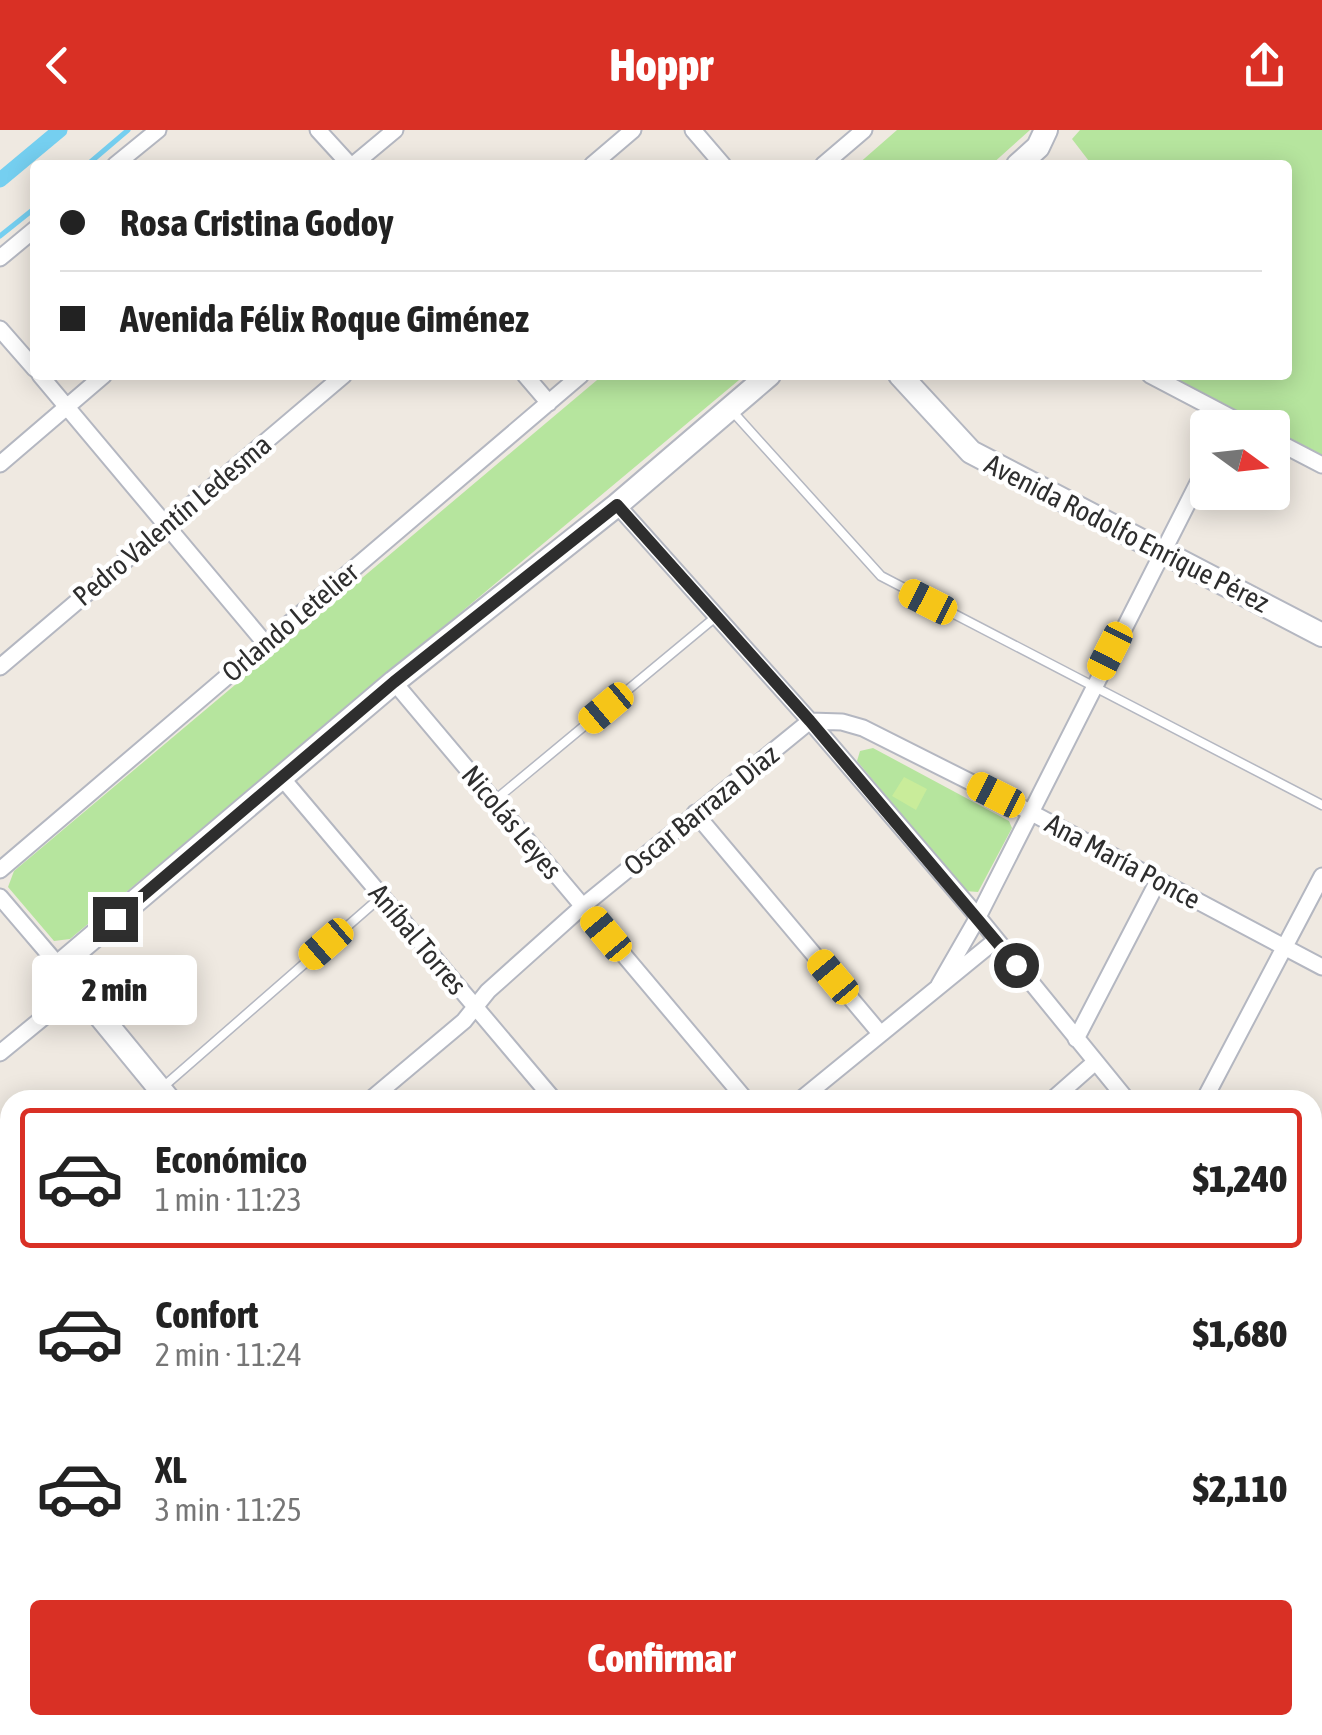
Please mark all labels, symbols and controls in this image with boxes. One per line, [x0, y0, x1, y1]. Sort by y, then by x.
icon: back [30, 38, 85, 93]
icon: share [1237, 38, 1292, 93]
text: Hoppr [609, 39, 713, 91]
text: Rosa Cristina Godoy [120, 201, 394, 244]
text: Avenida Félix Roque Giménez [120, 297, 529, 340]
north arrow [1190, 410, 1290, 510]
map controls [1190, 410, 1290, 510]
street label: Pedro Valentín Ledesma [67, 428, 277, 612]
street label: Avenida Rodolfo Enrique Pérez [980, 447, 1274, 619]
street label: Orlando Letelier [215, 555, 365, 688]
car [894, 575, 962, 629]
car [1083, 617, 1137, 685]
car [573, 677, 639, 739]
street label: Oscar Barraza Díaz [617, 738, 785, 882]
street label: Nicolás Leyes [455, 759, 569, 885]
car [962, 768, 1030, 822]
street label: Ana María Ponce [1040, 807, 1206, 915]
street label: Aníbal Torres [363, 877, 473, 1001]
route end [93, 897, 138, 942]
car [575, 901, 637, 967]
car [294, 913, 358, 975]
route start [994, 943, 1039, 988]
car [802, 944, 864, 1010]
callout: 2 min [32, 954, 198, 1024]
text: 2 min [82, 971, 147, 1008]
icon: car [35, 1133, 125, 1223]
text: Económico [155, 1138, 307, 1181]
text: $1,240 [1193, 1157, 1287, 1200]
text: 1 min · 11:23 [155, 1181, 302, 1218]
icon: car [35, 1288, 125, 1378]
text: Confort [155, 1293, 259, 1336]
text: $1,680 [1193, 1312, 1287, 1355]
text: 2 min · 11:24 [155, 1336, 302, 1373]
icon: car [35, 1443, 125, 1533]
text: XL [155, 1448, 187, 1491]
text: $2,110 [1193, 1467, 1287, 1510]
text: 3 min · 11:25 [155, 1491, 302, 1528]
button: Confirmar [30, 1600, 1292, 1715]

